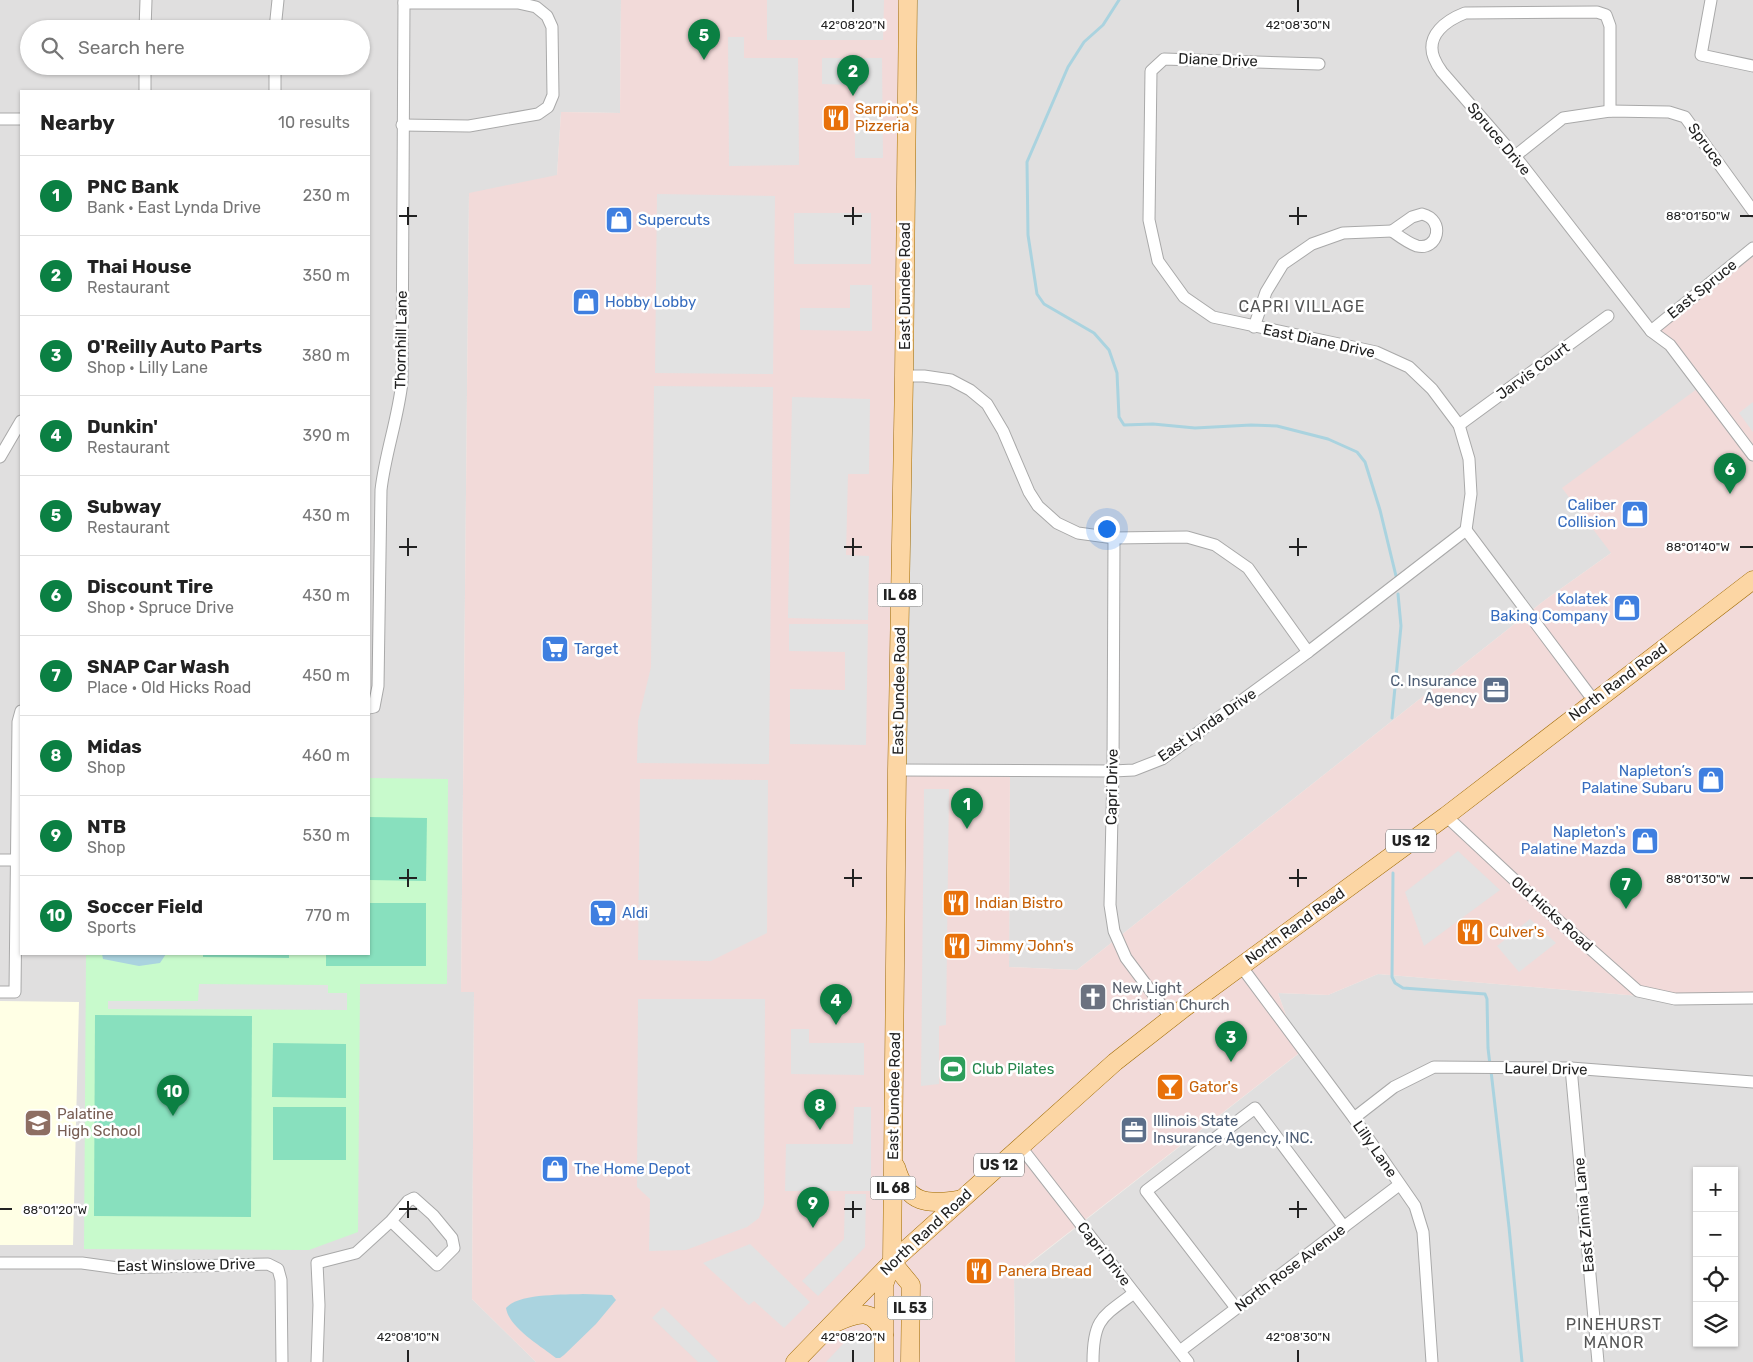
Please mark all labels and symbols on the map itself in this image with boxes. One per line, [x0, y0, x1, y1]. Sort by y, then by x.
text: 42°08'20"N [821, 18, 885, 32]
text: 42°08'30"N [1266, 18, 1330, 32]
pin: 5 [688, 19, 720, 60]
street label: Diane Drive [1178, 50, 1258, 70]
pin: 2 [837, 55, 869, 96]
street label: Spruce Drive [1463, 99, 1535, 179]
place label: Sarpino's Pizzeria [855, 100, 919, 135]
restaurant icon: Sarpino's Pizzeria [821, 103, 851, 133]
street label: Spruce [1684, 120, 1728, 170]
shop icon: Supercuts [604, 205, 634, 235]
text: 88°01'50"W [1666, 209, 1730, 223]
place label: Supercuts [638, 211, 710, 229]
street label: East Dundee Road [896, 222, 914, 350]
street label: East Spruce [1664, 256, 1740, 322]
shop icon: Hobby Lobby [571, 287, 601, 317]
street label: Thornhill Lane [391, 290, 411, 390]
place label: Hobby Lobby [605, 293, 696, 311]
district label: CAPRI VILLAGE [1239, 297, 1365, 316]
street label: East Diane Drive [1261, 320, 1377, 362]
street label: Jarvis Court [1493, 338, 1573, 404]
pin: 6 [1714, 453, 1746, 494]
place label: Caliber Collision [1557, 496, 1616, 531]
shop icon: Caliber Collision [1620, 499, 1650, 529]
your location [1094, 516, 1120, 542]
text: 88°01'40"W [1666, 540, 1730, 554]
road number: IL 68 [878, 584, 922, 606]
place label: Kolatek Baking Company [1490, 590, 1608, 625]
shop icon: Kolatek Baking Company [1612, 593, 1642, 623]
street label: East Dundee Road [889, 627, 909, 755]
supermarket icon: Target [540, 634, 570, 664]
street label: North Rand Road [1565, 639, 1671, 725]
place label: Target [574, 640, 618, 658]
place label: C. Insurance Agency [1390, 672, 1477, 707]
office icon: C. Insurance Agency [1481, 675, 1511, 705]
street label: East Lynda Drive [1154, 684, 1260, 766]
street label: Capri Drive [1102, 749, 1122, 825]
place label: Napleton’s Palatine Subaru [1581, 762, 1692, 797]
shop icon: Napleton’s Palatine Subaru [1696, 765, 1726, 795]
pin: 1 [951, 788, 983, 829]
place label: Napleton's Palatine Mazda [1521, 823, 1626, 858]
shop icon: Napleton's Palatine Mazda [1630, 826, 1660, 856]
road number: US 12 [1386, 829, 1436, 852]
pin: 7 [1610, 868, 1642, 909]
text: 88°01'30"W [1666, 872, 1730, 886]
street label: Old Hicks Road [1508, 873, 1596, 955]
street label: North Rand Road [1242, 884, 1348, 968]
restaurant icon: Indian Bistro [941, 888, 971, 918]
place label: Indian Bistro [975, 894, 1063, 912]
supermarket icon: Aldi [588, 898, 618, 928]
place label: Aldi [622, 904, 648, 922]
restaurant icon: Culver's [1455, 917, 1485, 947]
place label: Culver's [1489, 923, 1545, 941]
restaurant icon: Jimmy John's [942, 931, 972, 961]
place label: Jimmy John's [976, 937, 1074, 955]
place label: New Light Christian Church [1112, 979, 1230, 1014]
church icon: New Light Christian Church [1078, 982, 1108, 1012]
pin: 4 [820, 984, 852, 1025]
pin: 3 [1215, 1021, 1247, 1062]
street label: East Dundee Road [884, 1032, 904, 1160]
sports icon: Club Pilates [938, 1054, 968, 1084]
street label: Laurel Drive [1504, 1059, 1588, 1079]
place label: Club Pilates [972, 1060, 1055, 1078]
bar icon: Gator's [1155, 1072, 1185, 1102]
pin: 10 [157, 1075, 189, 1116]
place label: Gator's [1189, 1078, 1239, 1096]
pin: 8 [804, 1089, 836, 1130]
place label: Palatine High School [57, 1105, 141, 1140]
school or university icon: Palatine High School [23, 1108, 53, 1138]
place label: Illinois State Insurance Agency, INC. [1153, 1112, 1313, 1147]
office icon: Illinois State Insurance Agency, INC. [1119, 1115, 1149, 1145]
street label: Lilly Lane [1349, 1117, 1401, 1181]
shop icon: The Home Depot [540, 1154, 570, 1184]
road number: US 12 [974, 1154, 1024, 1176]
street label: East Zinnia Lane [1570, 1157, 1598, 1273]
place label: The Home Depot [574, 1160, 691, 1178]
road number: IL 68 [870, 1176, 916, 1200]
street label: North Rand Road [876, 1185, 976, 1279]
pin: 9 [797, 1187, 829, 1228]
text: 88°01'20"W [23, 1203, 87, 1217]
street label: Capri Drive [1073, 1218, 1135, 1290]
street label: North Rose Avenue [1231, 1221, 1349, 1315]
street label: East Winslowe Drive [116, 1255, 256, 1275]
restaurant icon: Panera Bread [964, 1256, 994, 1286]
place label: Panera Bread [998, 1262, 1092, 1280]
road number: IL 53 [888, 1296, 932, 1320]
district label: PINEHURST MANOR [1566, 1315, 1662, 1352]
text: 42°08'10"N [377, 1330, 439, 1344]
text: 42°08'20"N [821, 1330, 885, 1344]
text: 42°08'30"N [1266, 1330, 1330, 1344]

